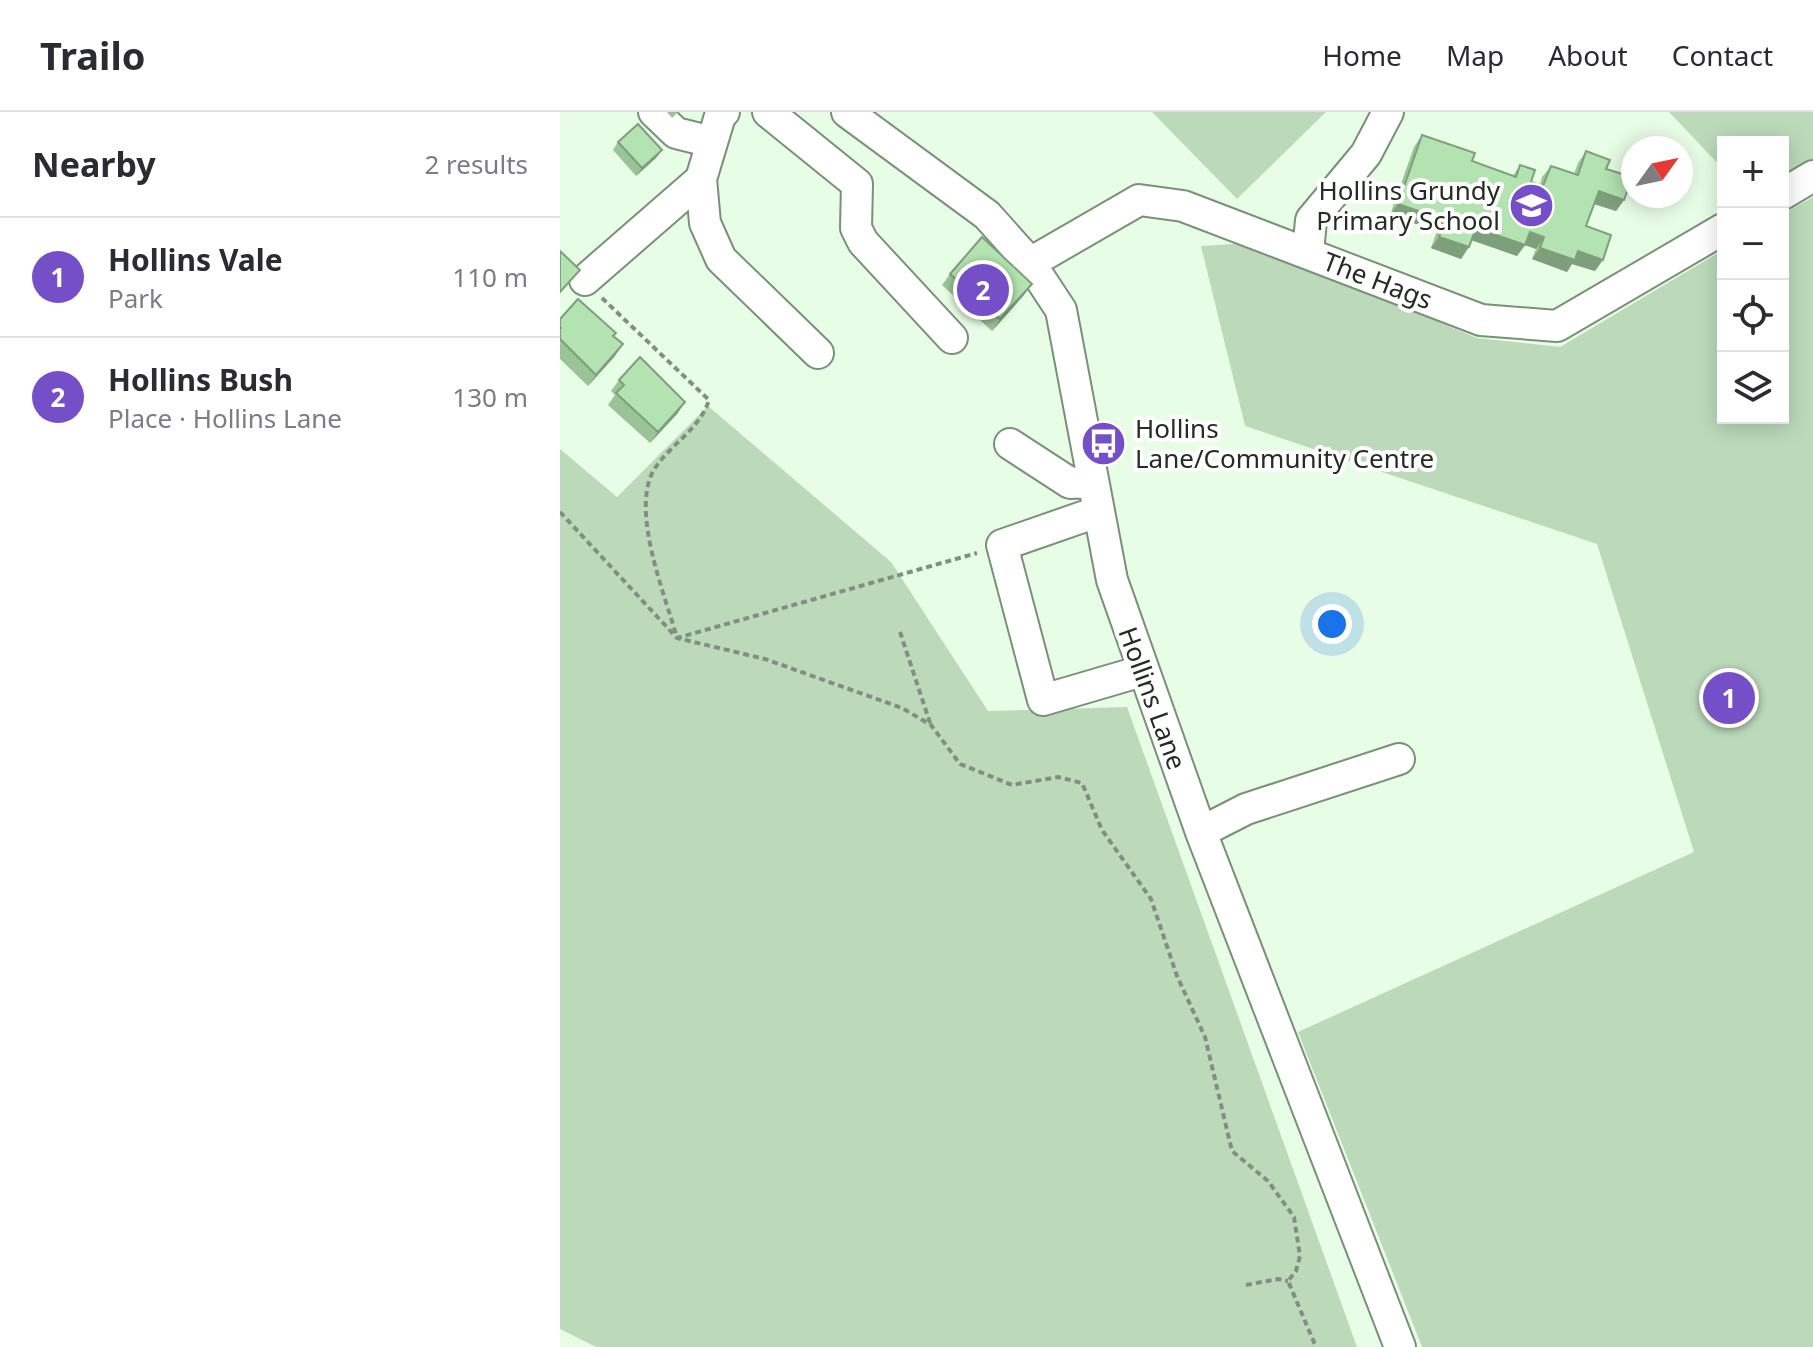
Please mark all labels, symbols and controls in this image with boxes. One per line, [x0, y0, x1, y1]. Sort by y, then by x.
text: Trailo [40, 29, 145, 81]
text: Home [1322, 36, 1402, 74]
text: Map [1446, 36, 1504, 74]
text: About [1548, 36, 1628, 74]
text: Contact [1672, 36, 1773, 74]
north arrow [1621, 136, 1693, 208]
map controls [1717, 136, 1789, 424]
button: + [1717, 136, 1789, 208]
text: Nearby [32, 141, 156, 187]
text: 2 results [424, 146, 528, 182]
place label: Hollins Grundy Primary School [1316, 172, 1501, 238]
school or university icon: Hollins Grundy Primary School [1507, 181, 1555, 229]
button: − [1717, 208, 1789, 280]
text: Hollins Vale [108, 239, 283, 280]
street label: The Hags [1318, 243, 1438, 317]
text: 1 [51, 259, 65, 295]
text: 110 m [452, 259, 528, 295]
pin: 2 [957, 260, 1009, 320]
text: Park [108, 280, 163, 316]
button: locate [1717, 280, 1789, 352]
button: layers [1717, 352, 1789, 424]
text: Hollins Bush [108, 359, 293, 400]
text: 2 [51, 379, 65, 415]
text: 130 m [452, 379, 528, 415]
text: Place · Hollins Lane [108, 400, 342, 436]
place label: Hollins Lane/Community Centre [1135, 410, 1434, 476]
bus stop icon: Hollins Lane/Community Centre [1080, 419, 1128, 467]
your location [1312, 604, 1352, 644]
street label: Hollins Lane [1111, 622, 1195, 774]
pin: 1 [1703, 668, 1755, 728]

